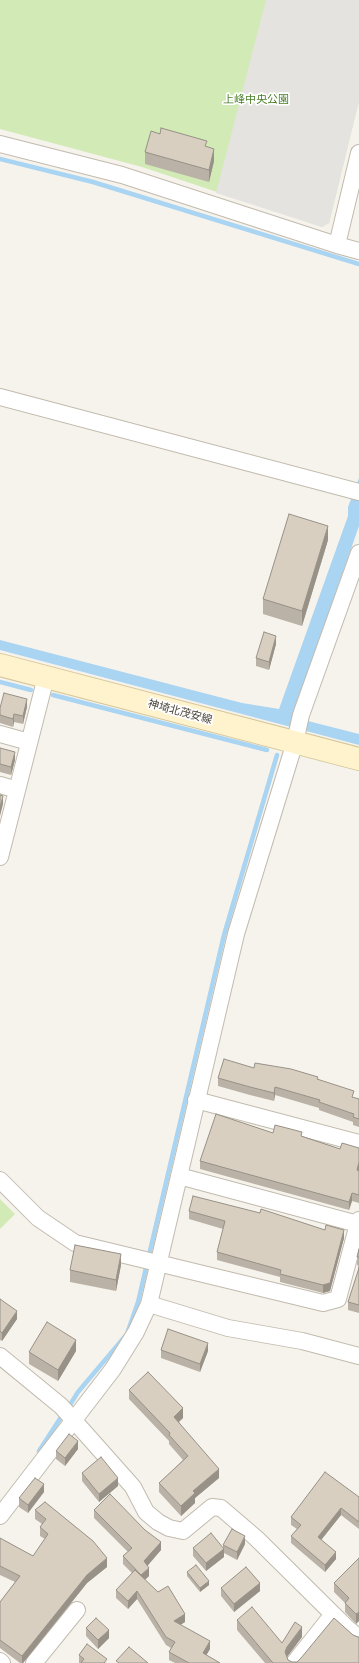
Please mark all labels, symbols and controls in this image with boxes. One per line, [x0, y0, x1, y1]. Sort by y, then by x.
park label: 上峰中央公園 [223, 93, 289, 107]
street label: 神埼北茂安線 [146, 697, 214, 727]

